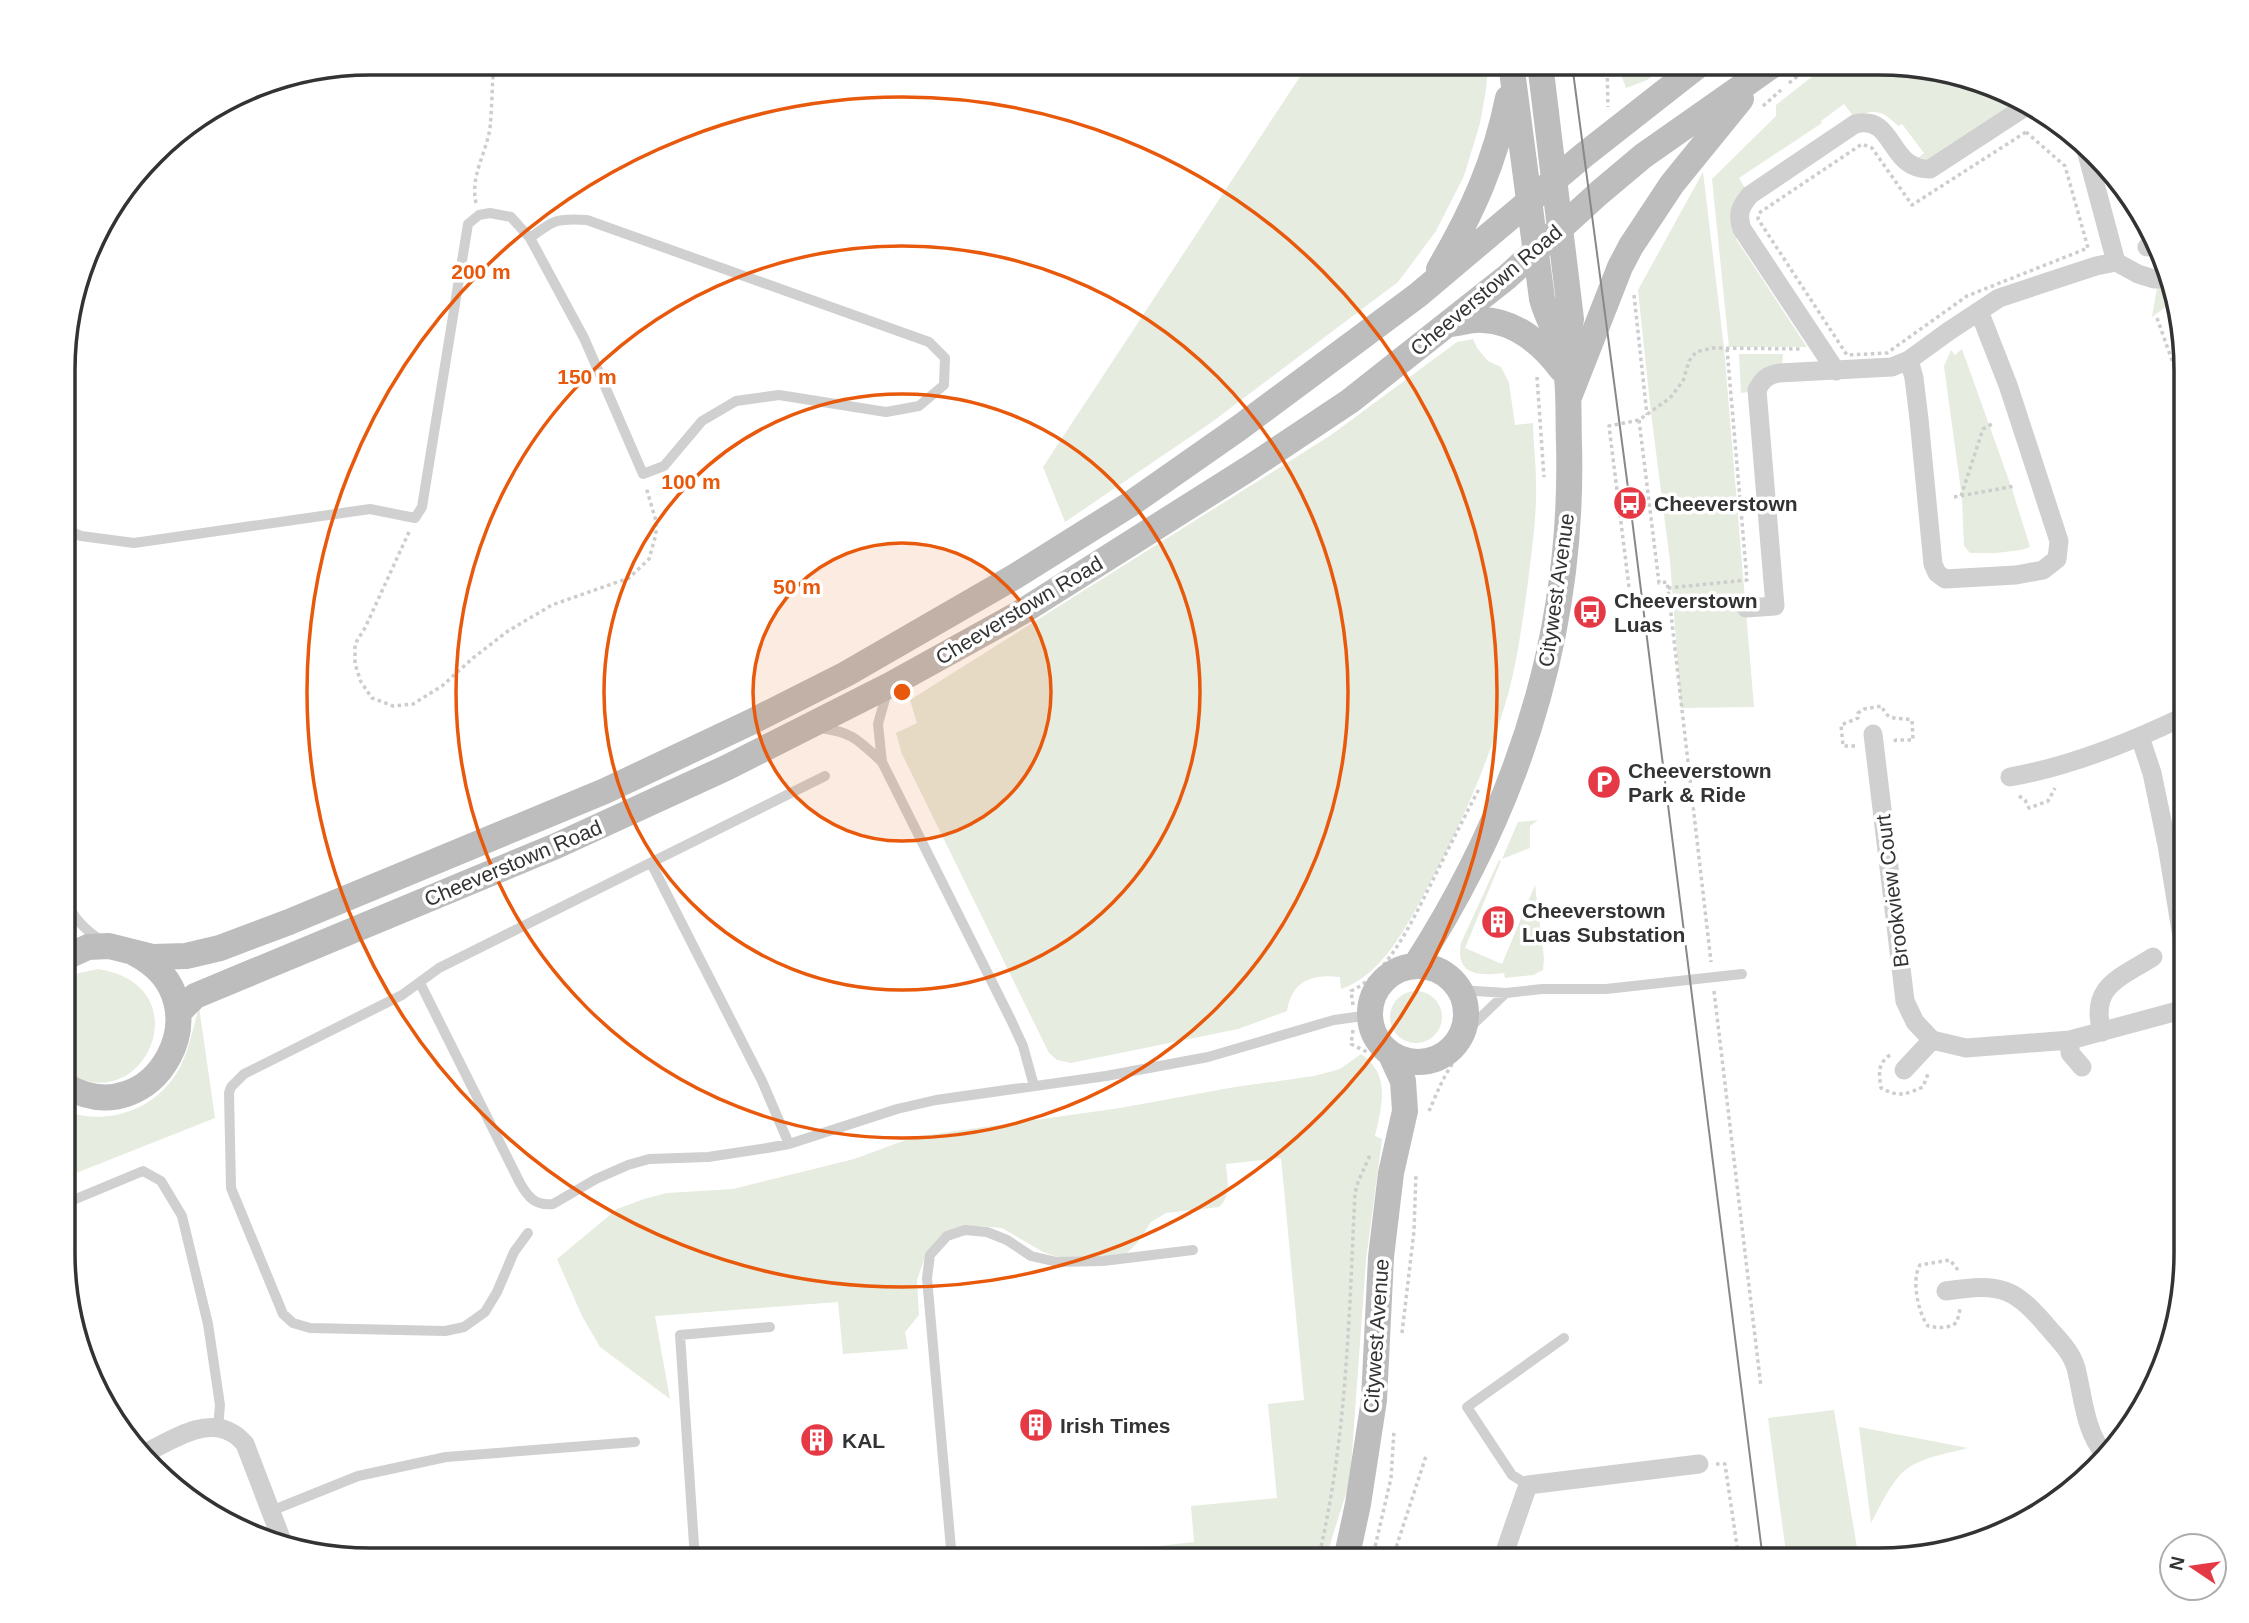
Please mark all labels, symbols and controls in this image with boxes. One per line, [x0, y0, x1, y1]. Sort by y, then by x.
street label: Cheeverstown Road [1406, 220, 1566, 360]
text: 200 m [451, 260, 511, 283]
text: 150 m [557, 365, 617, 388]
text: 100 m [661, 470, 721, 493]
bus stop icon: Cheeverstown [1611, 484, 1649, 522]
place label: Cheeverstown [1654, 492, 1798, 515]
street label: Citywest Avenue [1534, 512, 1578, 668]
street label: Cheeverstown Road [932, 551, 1106, 669]
text: 50 m [773, 575, 821, 598]
place label: Cheeverstown Luas [1614, 589, 1758, 636]
bus stop icon: Cheeverstown Luas [1571, 593, 1609, 631]
centre of rings [890, 680, 914, 704]
place label: Cheeverstown Park & Ride [1628, 759, 1772, 806]
parking icon: Cheeverstown Park & Ride [1585, 763, 1623, 801]
street label: Brookview Court [1871, 813, 1913, 969]
street label: Cheeverstown Road [421, 815, 605, 911]
place label: Cheeverstown Luas Substation [1522, 899, 1685, 946]
building icon: Cheeverstown Luas Substation [1479, 903, 1517, 941]
street label: Citywest Avenue [1359, 1258, 1393, 1414]
building icon: Irish Times [1017, 1406, 1055, 1444]
place label: Irish Times [1060, 1414, 1171, 1437]
building icon: KAL [798, 1421, 836, 1459]
place label: KAL [842, 1429, 885, 1452]
north arrow [2158, 1532, 2228, 1602]
text: N [2165, 1554, 2189, 1572]

